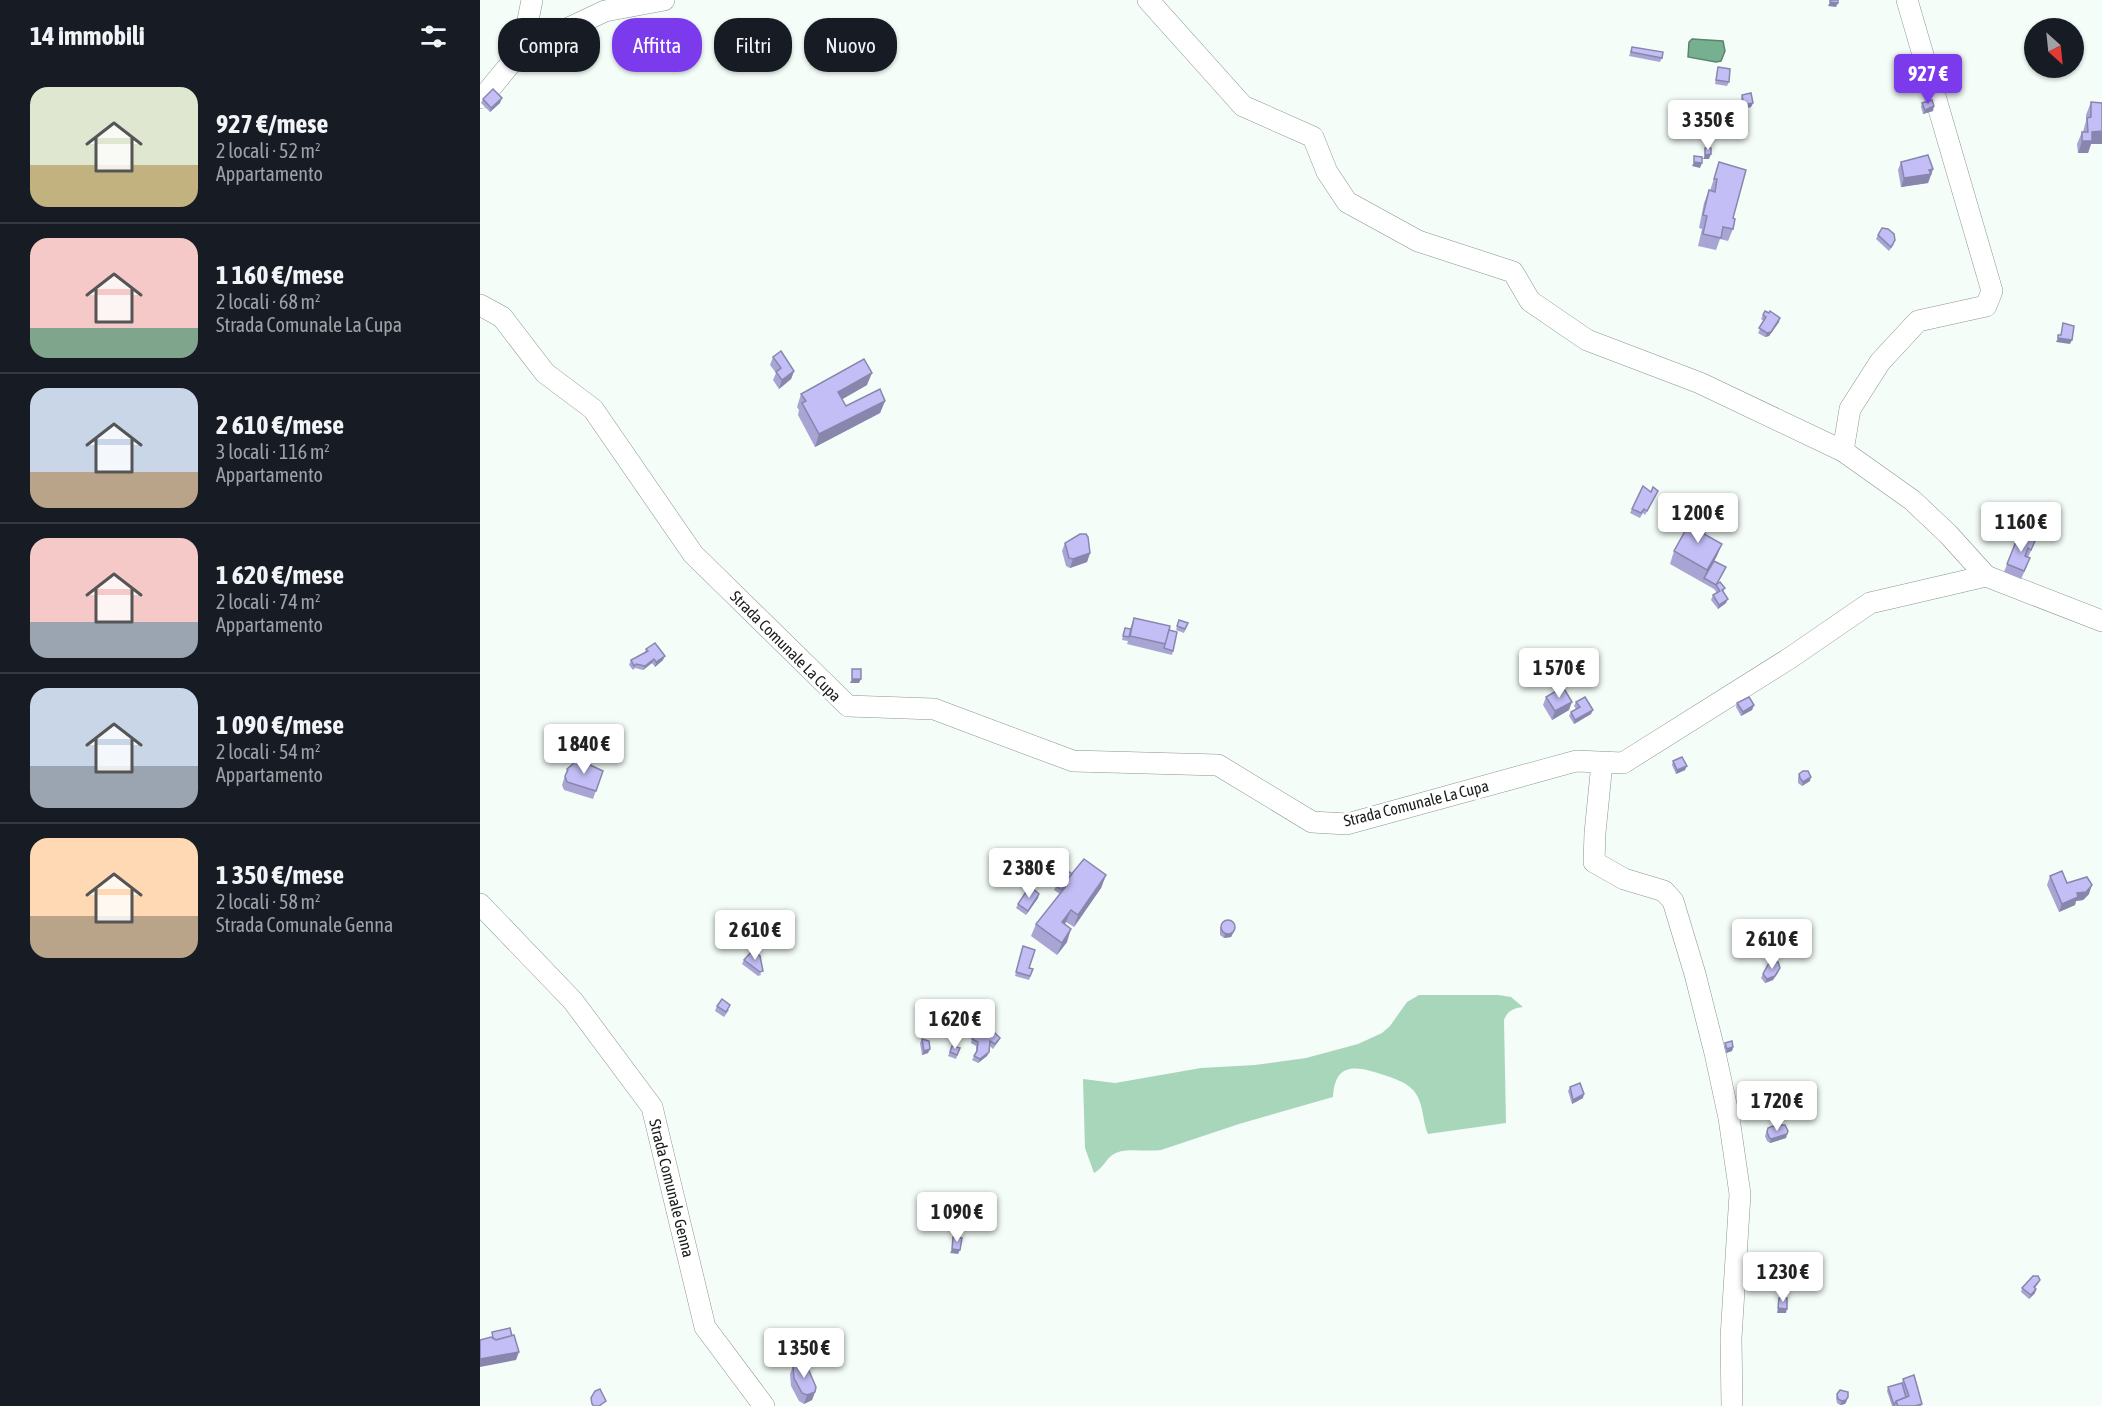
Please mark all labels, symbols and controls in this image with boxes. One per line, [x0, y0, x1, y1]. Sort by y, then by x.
chip: Compra [498, 18, 600, 72]
chip: Affitta [612, 18, 702, 72]
chip: Filtri [714, 18, 792, 72]
chip: Nuovo [804, 18, 897, 72]
north arrow [2024, 18, 2084, 78]
map controls [2024, 18, 2084, 78]
icon: filters [417, 20, 450, 53]
text: 14 immobili [30, 21, 145, 51]
pin: 927 € [1886, 54, 1970, 105]
text: 927 € [1908, 62, 1948, 85]
pin: 3 350 € [1653, 100, 1763, 151]
text: 3 350 € [1682, 108, 1734, 131]
text: 927 €/mese [216, 109, 328, 139]
icon: home [78, 111, 150, 183]
text: 2 locali · 52 m² [216, 139, 321, 162]
text: Appartamento [216, 162, 323, 185]
text: 1 160 €/mese [216, 260, 344, 290]
icon: home [78, 262, 150, 334]
text: 2 locali · 68 m² [216, 290, 321, 313]
text: Strada Comunale La Cupa [216, 313, 402, 336]
text: 2 610 €/mese [216, 410, 344, 440]
icon: home [78, 412, 150, 484]
text: 3 locali · 116 m² [216, 440, 330, 463]
text: Appartamento [216, 463, 323, 486]
pin: 1 200 € [1643, 493, 1753, 544]
text: 1 200 € [1672, 501, 1724, 524]
pin: 1 160 € [1966, 502, 2076, 553]
text: 1 160 € [1995, 510, 2047, 533]
text: 1 620 €/mese [216, 560, 344, 590]
icon: home [78, 562, 150, 634]
street label: Strada Comunale La Cupa [726, 587, 845, 706]
text: 2 locali · 74 m² [216, 590, 321, 613]
text: Appartamento [216, 613, 323, 636]
pin: 1 570 € [1504, 648, 1614, 699]
text: 1 570 € [1533, 656, 1585, 679]
text: 1 090 €/mese [216, 710, 344, 740]
icon: home [78, 712, 150, 784]
pin: 1 840 € [529, 724, 639, 775]
text: 1 840 € [558, 732, 610, 755]
text: 2 locali · 54 m² [216, 740, 321, 763]
text: Appartamento [216, 763, 323, 786]
street label: Strada Comunale La Cupa [1342, 776, 1491, 831]
pin: 2 380 € [974, 848, 1084, 899]
text: 2 380 € [1003, 856, 1055, 879]
text: 1 350 €/mese [216, 860, 344, 890]
icon: home [78, 862, 150, 934]
text: 2 locali · 58 m² [216, 890, 321, 913]
pin: 2 610 € [700, 910, 810, 961]
text: Strada Comunale Genna [216, 913, 393, 936]
text: 2 610 € [729, 918, 781, 941]
pin: 2 610 € [1717, 919, 1827, 970]
text: 2 610 € [1746, 927, 1798, 950]
pin: 1 620 € [900, 999, 1010, 1050]
text: 1 620 € [929, 1007, 981, 1030]
pin: 1 720 € [1722, 1081, 1832, 1132]
text: 1 720 € [1751, 1089, 1803, 1112]
street label: Strada Comunale Genna [646, 1117, 698, 1259]
pin: 1 090 € [902, 1192, 1012, 1243]
text: 1 090 € [931, 1200, 983, 1223]
pin: 1 230 € [1728, 1252, 1838, 1303]
text: 1 230 € [1757, 1260, 1809, 1283]
pin: 1 350 € [749, 1328, 859, 1379]
text: 1 350 € [778, 1336, 830, 1359]

